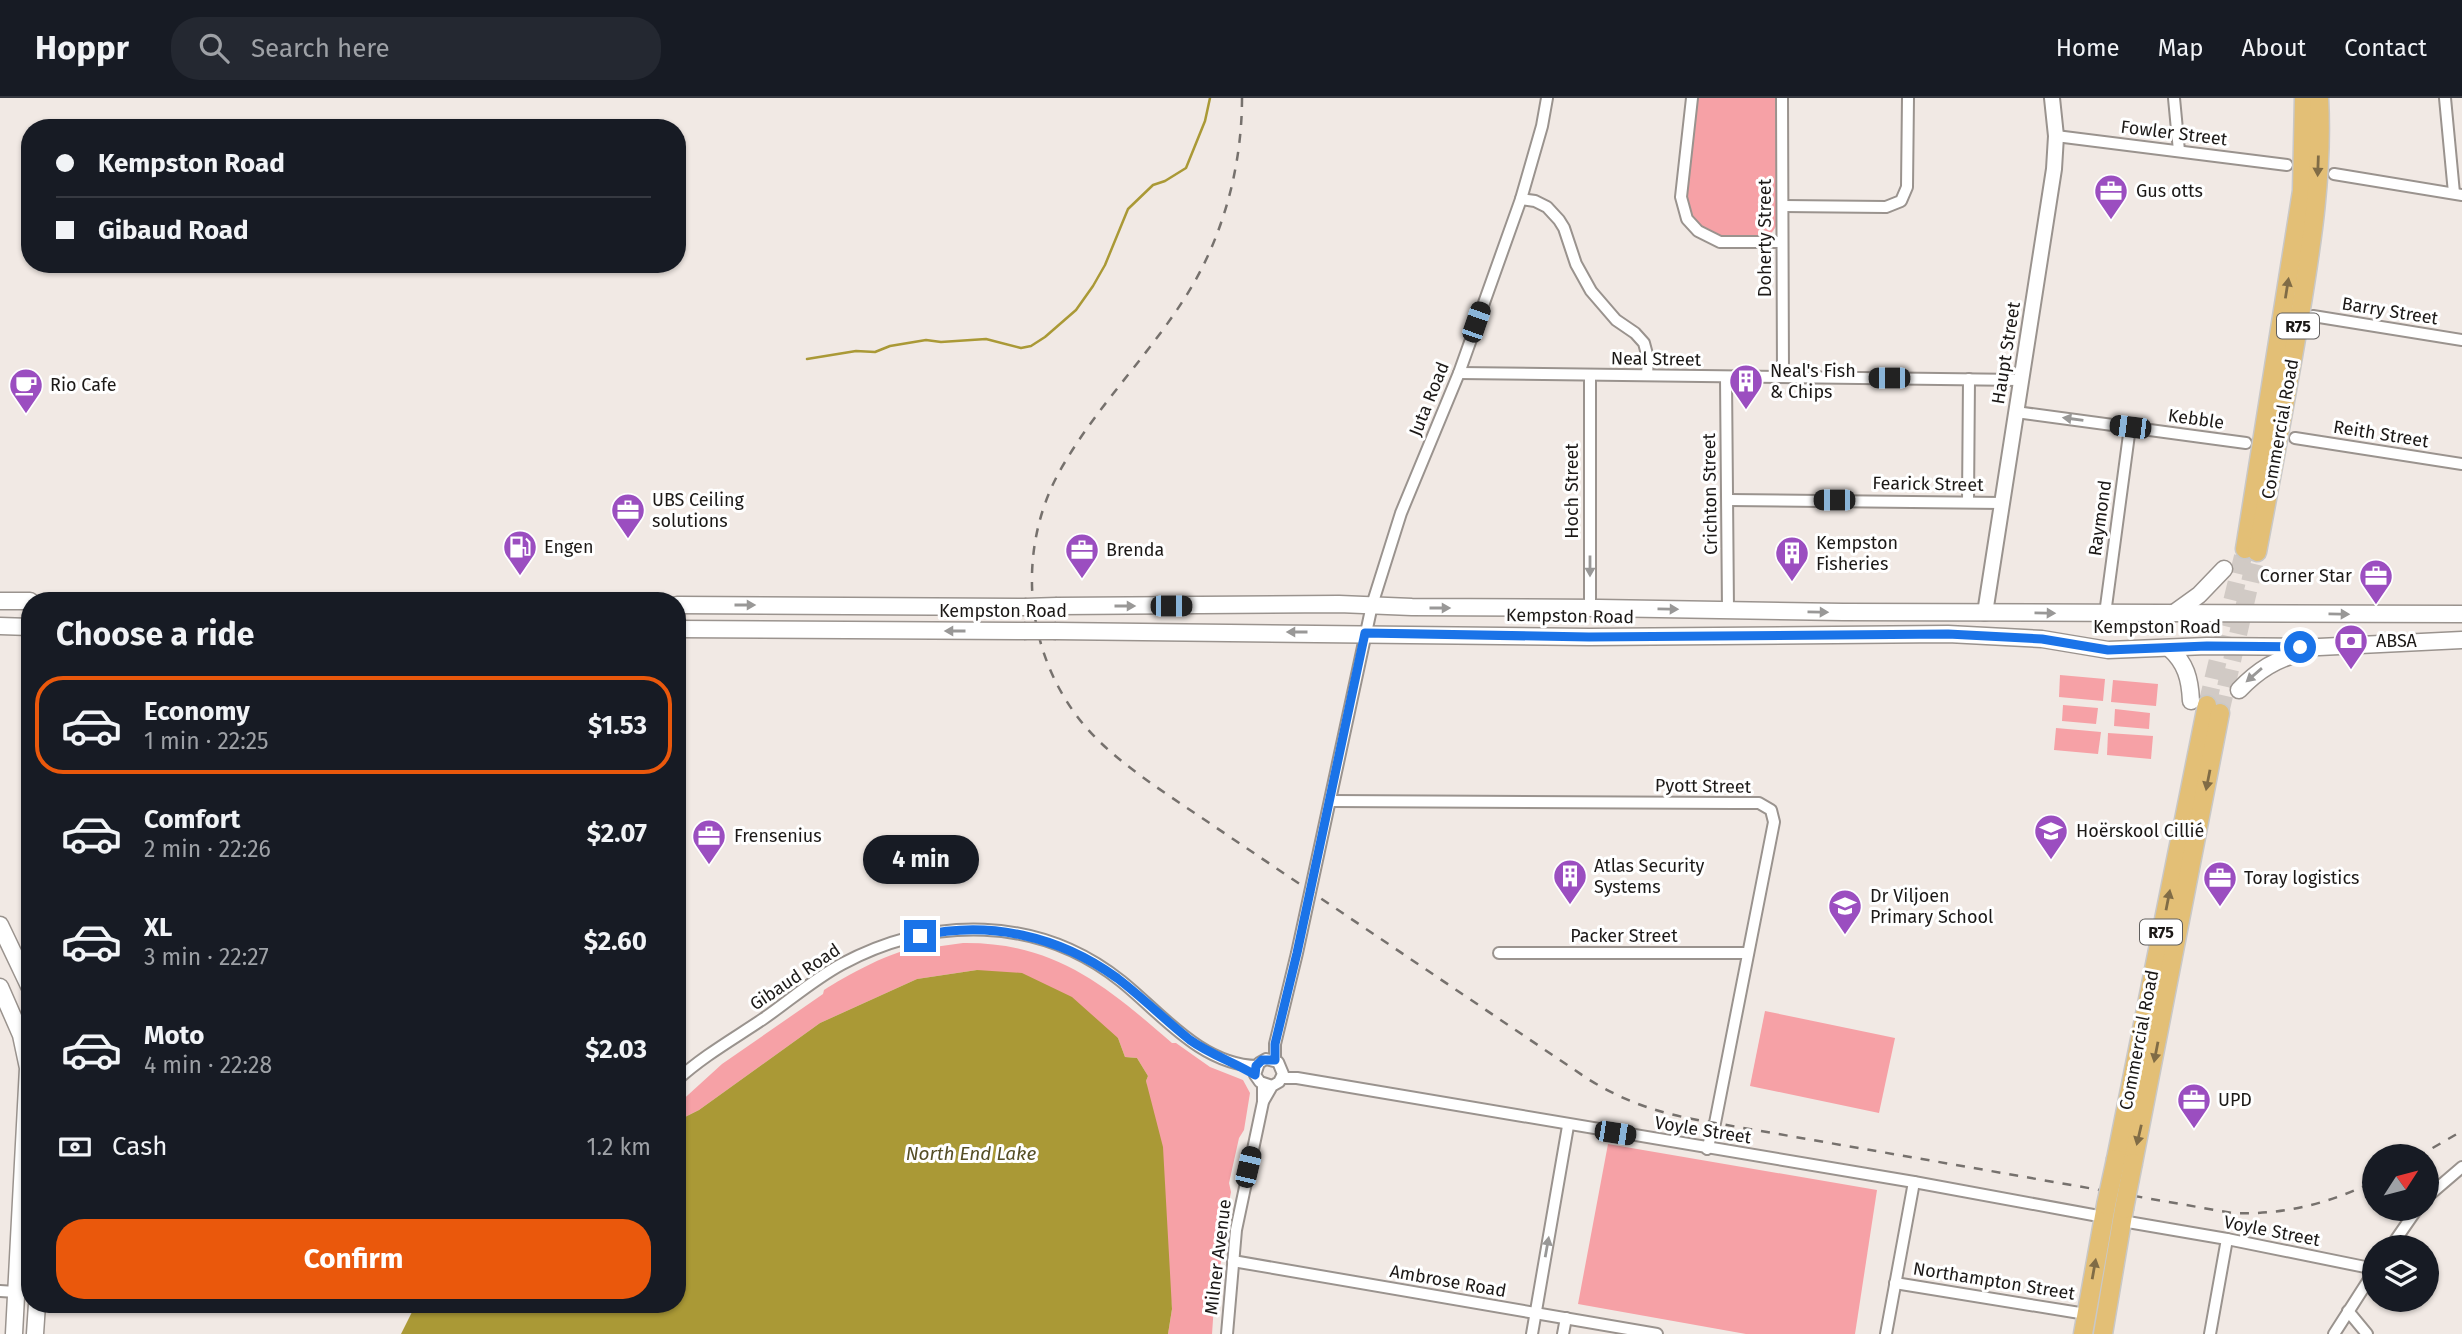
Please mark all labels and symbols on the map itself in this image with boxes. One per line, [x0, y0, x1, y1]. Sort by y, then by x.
street label: Fowler Street [2119, 116, 2229, 151]
one-way arrow [2313, 155, 2324, 177]
office icon: Gus otts [2092, 172, 2130, 221]
street label: Doherty Street [1754, 178, 1776, 297]
place label: Gus otts [2136, 180, 2203, 202]
one-way arrow [2282, 277, 2293, 299]
street label: Barry Street [2340, 293, 2440, 330]
car [1460, 299, 1493, 345]
street label: Haupt Street [1987, 300, 2025, 406]
road number: R75 [2277, 314, 2319, 338]
street label: Neal Street [1611, 347, 1702, 371]
street label: Commercial Road [2257, 357, 2303, 501]
street label: Juta Road [1404, 359, 1454, 439]
place label: Neal's Fish & Chips [1770, 360, 1856, 403]
building icon: Neal's Fish & Chips [1727, 362, 1765, 411]
cafe icon: Rio Cafe [7, 366, 45, 415]
car [1869, 368, 1911, 389]
place label: Rio Cafe [50, 374, 117, 396]
street label: Kebble [2166, 404, 2226, 434]
one-way arrow [2062, 414, 2084, 425]
car [2108, 414, 2153, 440]
street label: Reith Street [2332, 416, 2431, 452]
street label: Crichton Street [1698, 432, 1722, 555]
street label: Hoch Street [1561, 443, 1583, 539]
street label: Fearick Street [1872, 472, 1984, 496]
street label: Raymond [2084, 479, 2116, 557]
place label: UBS Ceiling solutions [652, 489, 745, 532]
car [1814, 490, 1856, 511]
office icon: UBS Ceiling solutions [609, 491, 647, 540]
fuel station icon: Engen [501, 528, 539, 577]
office icon: Brenda [1063, 531, 1101, 580]
place label: Kempston Fisheries [1816, 532, 1898, 575]
building icon: Kempston Fisheries [1773, 534, 1811, 583]
place label: Engen [544, 536, 593, 558]
place label: Brenda [1106, 539, 1164, 561]
one-way arrow [1584, 555, 1596, 577]
office icon: Corner Star [2357, 557, 2395, 606]
place label: Corner Star [2260, 565, 2352, 587]
car [1151, 596, 1193, 617]
one-way arrow [735, 599, 757, 611]
street label: Kempston Road [939, 600, 1067, 622]
one-way arrow [1115, 600, 1137, 612]
one-way arrow [1430, 602, 1452, 614]
one-way arrow [1657, 603, 1679, 615]
street label: Kempston Road [1506, 604, 1634, 628]
one-way arrow [1807, 606, 1829, 618]
one-way arrow [2034, 608, 2056, 619]
one-way arrow [2328, 609, 2350, 620]
street label: Kempston Road [2093, 616, 2221, 638]
bank icon: ABSA [2332, 622, 2370, 671]
one-way arrow [944, 625, 966, 637]
one-way arrow [1286, 627, 1308, 638]
place label: ABSA [2376, 630, 2418, 652]
route start [2284, 631, 2316, 663]
one-way arrow [2246, 667, 2263, 682]
one-way arrow [2202, 769, 2213, 791]
street label: Pyott Street [1655, 774, 1752, 798]
school or university icon: Hoërskool Cillié [2032, 812, 2070, 861]
office icon: Frensenius [690, 817, 728, 866]
place label: Hoërskool Cillié [2076, 820, 2204, 842]
place label: Frensenius [734, 825, 822, 847]
callout: 4 min [862, 834, 978, 884]
place label: Atlas Security Systems [1594, 855, 1705, 898]
building icon: Atlas Security Systems [1551, 857, 1589, 906]
office icon: Toray logistics [2201, 859, 2239, 908]
place label: Toray logistics [2244, 867, 2359, 889]
place label: Dr Viljoen Primary School [1870, 885, 1993, 928]
school or university icon: Dr Viljoen Primary School [1826, 887, 1864, 936]
one-way arrow [2162, 889, 2173, 911]
road number: R75 [2140, 919, 2182, 944]
route end [904, 920, 936, 952]
street label: Packer Street [1570, 925, 1678, 947]
street label: Gibaud Road [746, 939, 844, 1015]
street label: Commercial Road [2115, 968, 2163, 1112]
one-way arrow [2150, 1041, 2161, 1063]
office icon: UPD [2175, 1081, 2213, 1130]
place label: UPD [2218, 1089, 2252, 1111]
street label: Voyle Street [1653, 1112, 1753, 1149]
car [1593, 1119, 1638, 1147]
one-way arrow [2133, 1124, 2144, 1146]
water label: North End Lake [906, 1142, 1036, 1165]
car [1234, 1144, 1263, 1190]
north arrow [2362, 1144, 2440, 1222]
street label: Milner Avenue [1200, 1198, 1236, 1316]
street label: Voyle Street [2222, 1211, 2322, 1251]
one-way arrow [1542, 1236, 1553, 1258]
street label: Northampton Street [1911, 1257, 2077, 1305]
one-way arrow [2089, 1258, 2100, 1280]
street label: Ambrose Road [1388, 1260, 1508, 1302]

